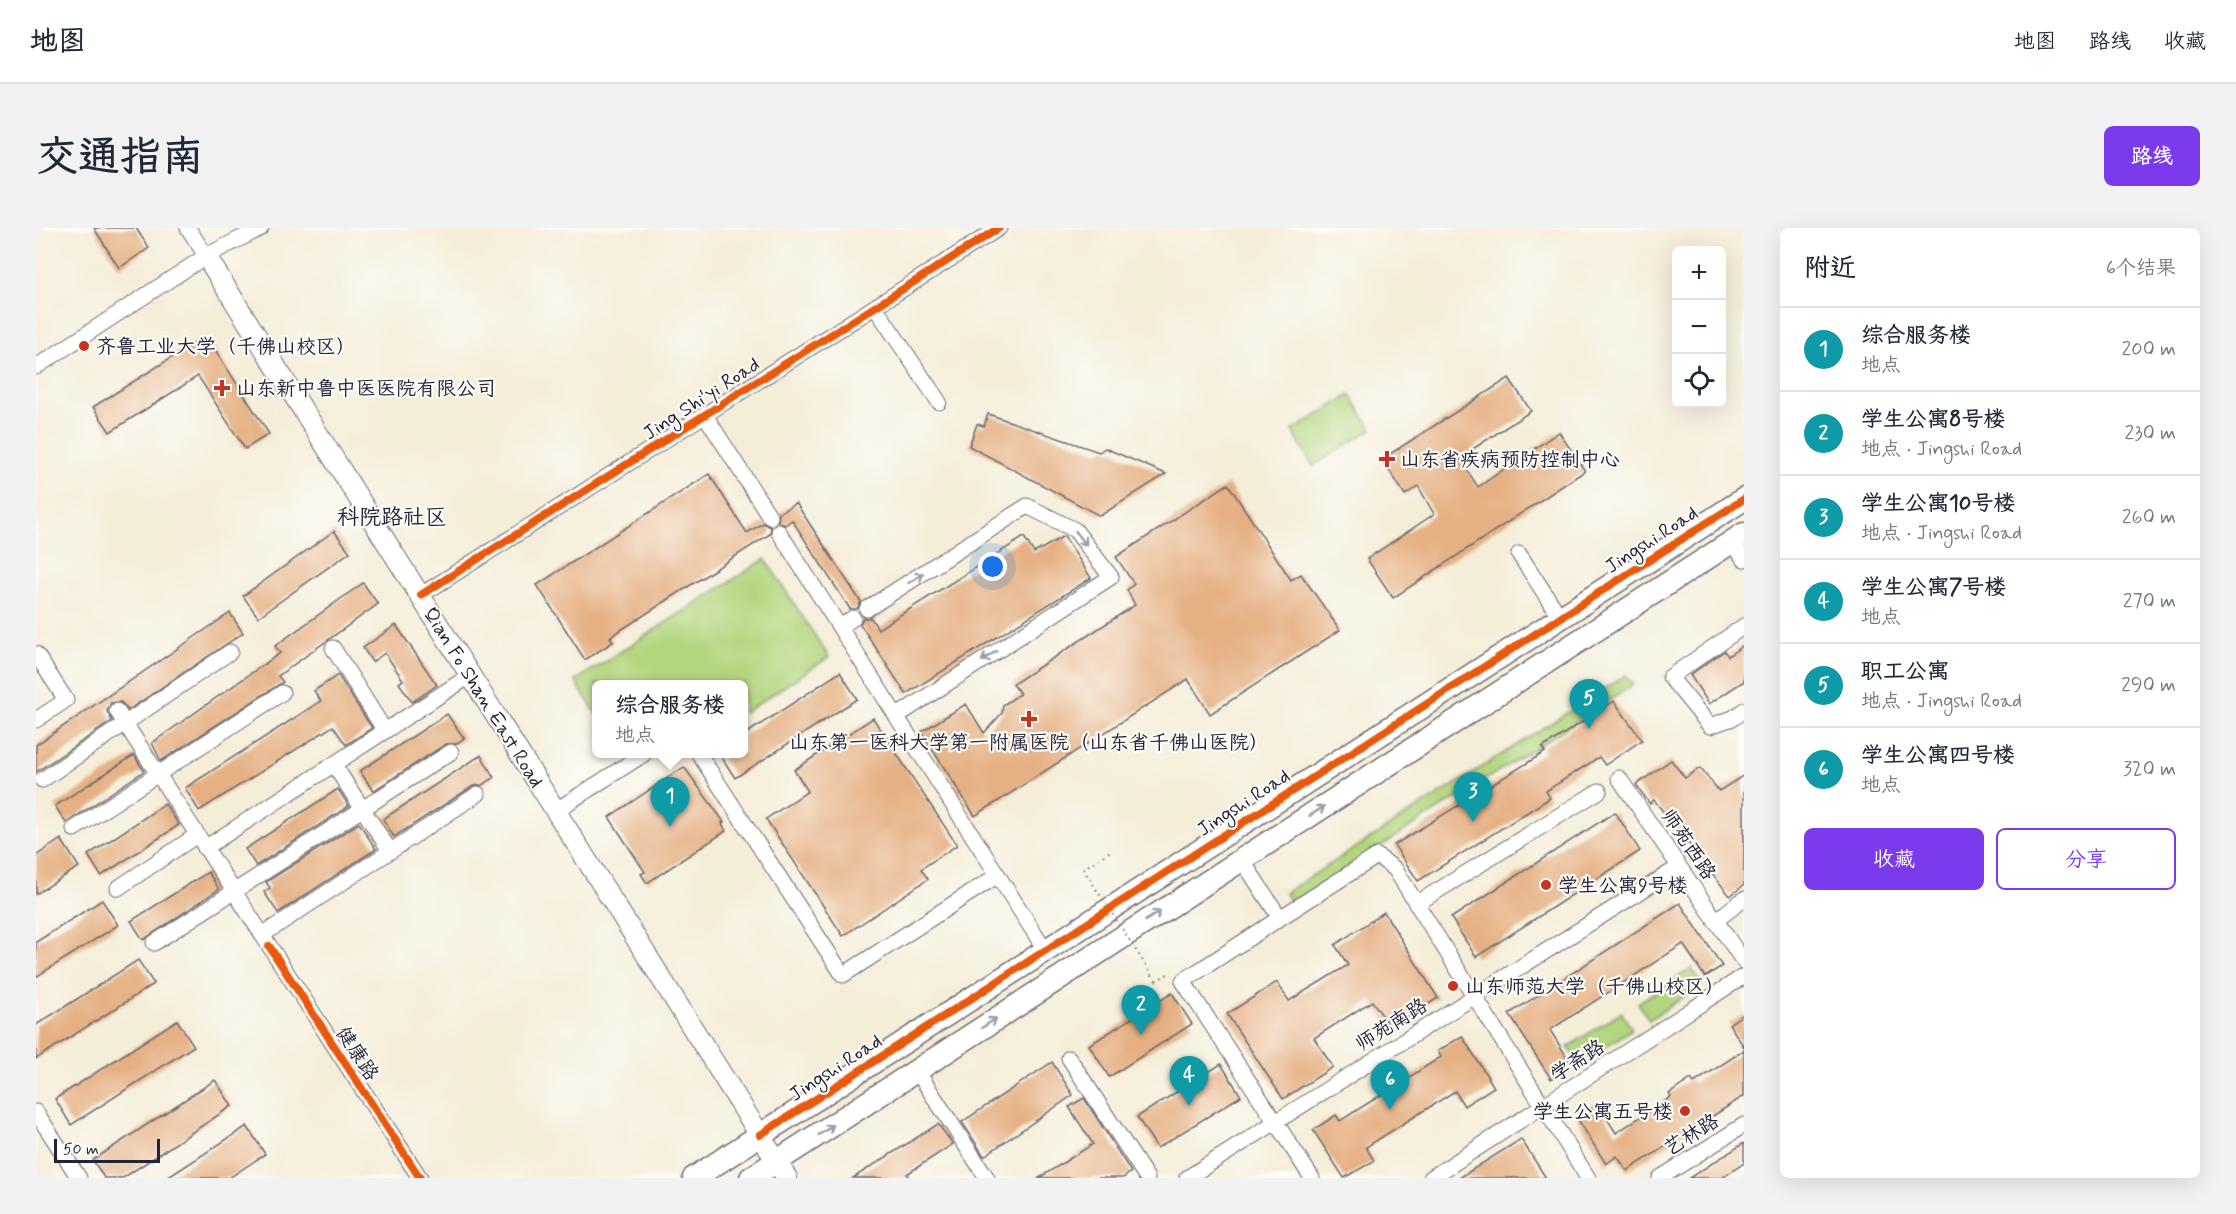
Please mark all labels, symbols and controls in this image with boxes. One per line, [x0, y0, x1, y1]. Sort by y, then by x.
text: 地图 [30, 24, 86, 61]
text: 地图 [2014, 28, 2056, 56]
text: 路线 [2089, 28, 2131, 56]
text: 收藏 [2164, 28, 2206, 56]
button: 路线 [2104, 126, 2200, 186]
text: 交通指南 [36, 131, 204, 186]
map controls [1672, 246, 1726, 408]
button: + [1672, 246, 1726, 300]
text: 附近 [1804, 252, 1856, 286]
text: 6个结果 [2106, 255, 2176, 282]
button: − [1672, 300, 1726, 354]
text: 综合服务楼 [1861, 322, 1971, 350]
place label: 齐鲁工业大学（千佛山校区） [96, 334, 356, 361]
text: 1 [1819, 336, 1828, 363]
text: 200 m [2121, 336, 2176, 363]
marker: 齐鲁工业大学（千佛山校区） [77, 339, 91, 353]
street label: Jing Shi'yi Road [638, 351, 766, 448]
text: 地点 [1861, 352, 1901, 379]
button: locate [1672, 354, 1726, 408]
place label: 山东新中鲁中医医院有限公司 [236, 376, 496, 403]
marker: 山东新中鲁中医医院有限公司 [213, 379, 231, 397]
text: 学生公寓8号楼 [1861, 406, 2005, 434]
text: 2 [1819, 420, 1828, 447]
text: 230 m [2124, 420, 2176, 447]
text: 地点 · Jingshi Road [1861, 436, 2022, 463]
place label: 山东省疾病预防控制中心 [1400, 447, 1620, 474]
marker: 山东省疾病预防控制中心 [1378, 450, 1396, 468]
text: 学生公寓10号楼 [1861, 490, 2015, 518]
street label: Jingshi Road [1600, 500, 1704, 581]
district label: 科院路社区 [337, 504, 447, 532]
text: 3 [1819, 504, 1828, 531]
text: 260 m [2122, 504, 2176, 531]
text: 地点 · Jingshi Road [1861, 520, 2022, 547]
one-way arrow [1075, 529, 1087, 545]
your location [978, 552, 1007, 581]
one-way arrow [907, 571, 924, 583]
text: 学生公寓7号楼 [1861, 574, 2006, 602]
text: 4 [1818, 588, 1829, 615]
text: 270 m [2123, 588, 2176, 615]
street label: Qian Fo Shan East Road [416, 602, 549, 793]
text: 地点 [1861, 604, 1901, 631]
one-way arrow [981, 651, 998, 663]
text: 职工公寓 [1861, 658, 1949, 686]
text: 5 [1818, 672, 1830, 699]
text: 290 m [2121, 672, 2176, 699]
popup [592, 680, 748, 758]
pin: 5 [1570, 680, 1608, 729]
text: 地点 · Jingshi Road [1861, 688, 2022, 715]
text: 综合服务楼 [615, 692, 725, 720]
marker: 山东第一医科大学第一附属医院（山东省千佛山医院） [1020, 710, 1038, 728]
text: 地点 [615, 722, 655, 749]
place label: 山东第一医科大学第一附属医院（山东省千佛山医院） [789, 730, 1269, 757]
text: 学生公寓四号楼 [1861, 742, 2015, 770]
text: 6 [1818, 756, 1829, 783]
text: 320 m [2123, 756, 2176, 783]
street label: Jingshi Road [1192, 763, 1296, 844]
pin: 3 [1454, 772, 1492, 822]
text: 地点 [1861, 772, 1901, 799]
pin: 1 [650, 778, 690, 827]
street label: 师苑西路 [1654, 804, 1722, 886]
one-way arrow [1308, 805, 1325, 817]
button: 收藏 [1804, 828, 1984, 890]
button: 分享 [1996, 828, 2176, 890]
place label: 学生公寓9号楼 [1558, 873, 1688, 900]
marker: 学生公寓9号楼 [1539, 878, 1553, 892]
one-way arrow [1144, 910, 1161, 922]
place label: 山东师范大学（千佛山校区） [1465, 974, 1725, 1001]
marker: 山东师范大学（千佛山校区） [1446, 979, 1460, 993]
pin: 2 [1122, 986, 1160, 1035]
street label: 师苑南路 [1351, 992, 1434, 1058]
one-way arrow [981, 1017, 997, 1029]
street label: 健康路 [329, 1021, 385, 1087]
street label: Jingshi Road [784, 1028, 888, 1109]
street label: 学斋路 [1545, 1033, 1611, 1089]
pin: 4 [1170, 1056, 1208, 1106]
pin: 6 [1370, 1060, 1410, 1110]
place label: 学生公寓五号楼 [1533, 1099, 1673, 1126]
marker: 学生公寓五号楼 [1678, 1104, 1692, 1118]
street label: 艺林路 [1659, 1107, 1725, 1163]
one-way arrow [817, 1123, 834, 1135]
scale bar [54, 1136, 160, 1164]
text: 50 m [63, 1139, 99, 1160]

